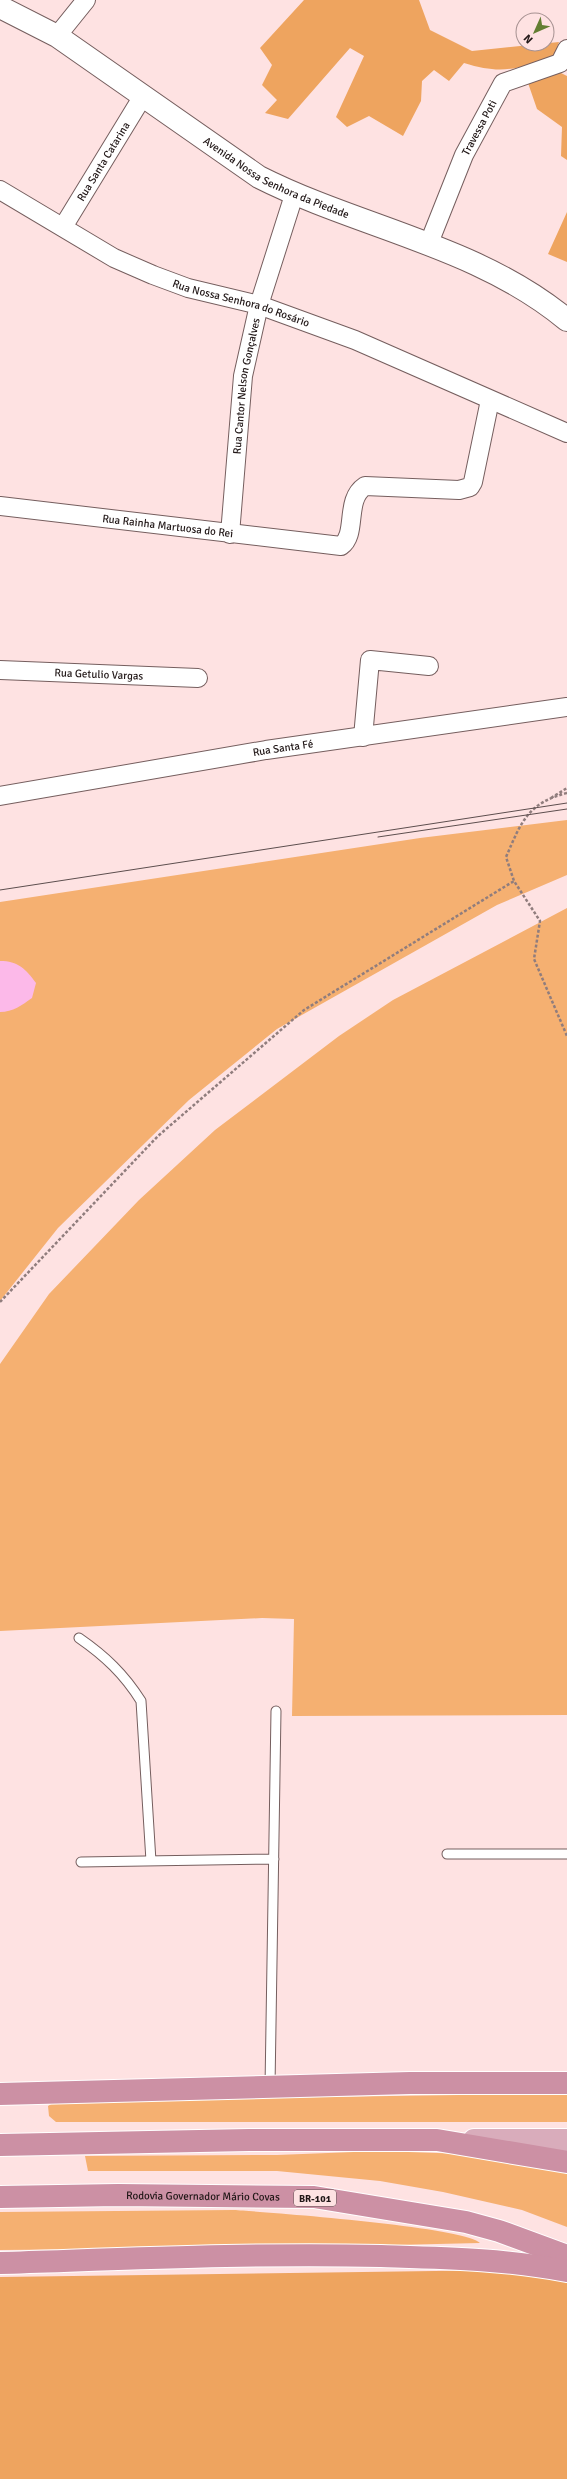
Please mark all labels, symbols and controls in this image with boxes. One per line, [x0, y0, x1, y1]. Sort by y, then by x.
north arrow [515, 12, 555, 52]
text: N [521, 31, 536, 46]
street label: Travessa Poti [459, 98, 500, 158]
street label: Rua Santa Catarina [74, 119, 133, 203]
street label: Avenida Nossa Senhora da Piedade [201, 134, 351, 221]
street label: Rua Nossa Senhora do Rosário [171, 277, 312, 330]
street label: Rua Cantor Nelson Gonçalves [231, 317, 263, 455]
street label: Rua Rainha Martuosa do Rei [102, 512, 234, 540]
street label: Rua Getulio Vargas [54, 666, 144, 683]
street label: Rua Santa Fé [252, 737, 314, 759]
street label: Rodovia Governador Mário Covas [126, 2189, 280, 2204]
road number: BR-101 [294, 2190, 336, 2206]

